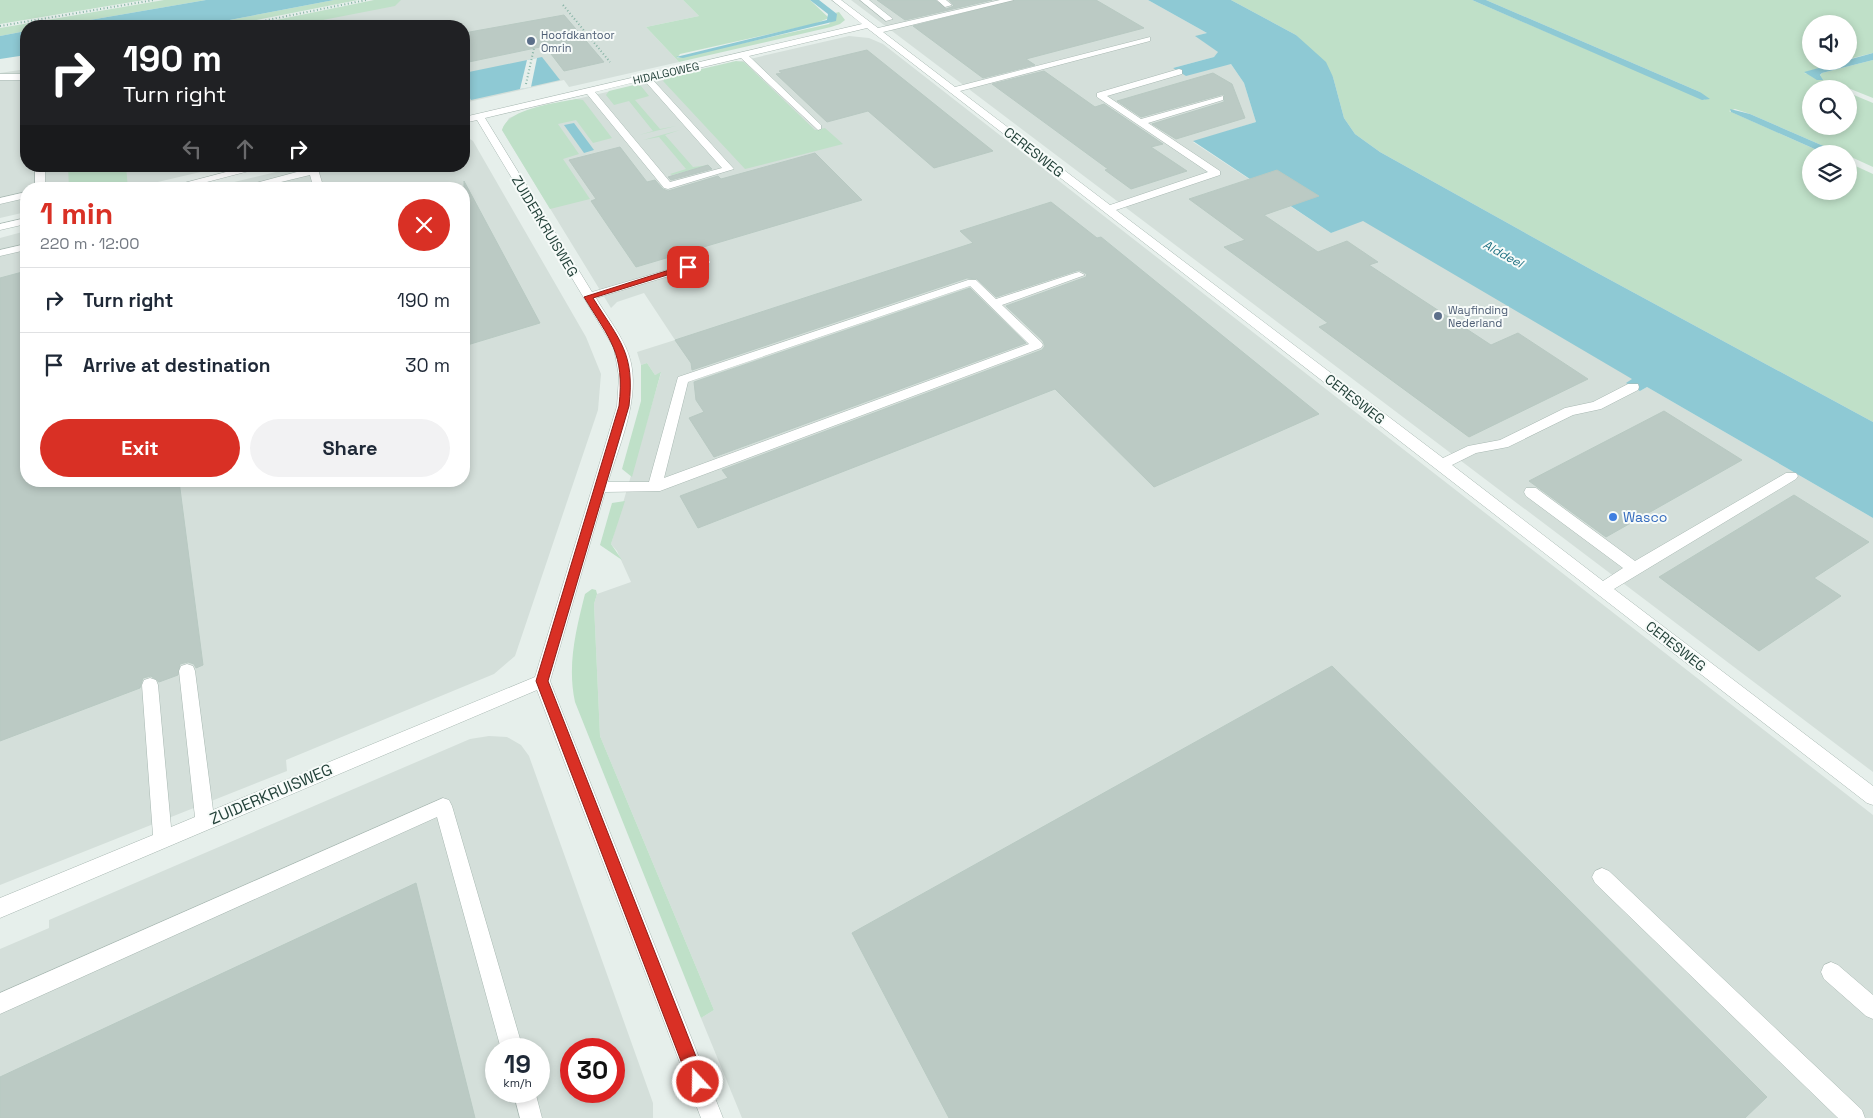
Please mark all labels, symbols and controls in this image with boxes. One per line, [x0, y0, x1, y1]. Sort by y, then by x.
map controls [1802, 15, 1857, 200]
button: sound [1802, 15, 1857, 70]
place label: Hoofdkantoor Omrin [541, 28, 615, 55]
marker: Hoofdkantoor Omrin [525, 35, 537, 47]
text: 190 m [123, 37, 222, 81]
icon: right [40, 40, 105, 105]
street label: HIDALGOWEG [632, 59, 700, 87]
text: Turn right [123, 80, 226, 108]
button: search [1802, 80, 1857, 135]
street label: CERESWEG [1000, 123, 1068, 181]
icon: left [178, 135, 206, 163]
icon: ahead [231, 135, 259, 163]
icon: right [284, 135, 312, 163]
button: layers [1802, 145, 1857, 200]
street label: ZUIDERKRUISWEG [508, 172, 582, 280]
text: 1 min [40, 194, 113, 233]
button: close [398, 199, 450, 251]
text: 220 m · 12:00 [40, 233, 140, 254]
water label: Alddeel [1480, 237, 1528, 272]
pin [667, 246, 709, 288]
icon: arrive [674, 253, 702, 281]
icon: right [40, 286, 68, 314]
text: Turn right [83, 288, 173, 313]
text: 190 m [397, 288, 450, 313]
place label: Wayfinding Nederland [1448, 303, 1508, 330]
marker: Wayfinding Nederland [1432, 310, 1444, 322]
icon: arrive [40, 351, 68, 379]
text: Arrive at destination [83, 353, 271, 378]
text: 30 m [405, 353, 450, 378]
street label: CERESWEG [1321, 370, 1389, 428]
button: Exit [40, 419, 240, 477]
button: Share [250, 419, 450, 477]
place label: Wasco [1623, 508, 1668, 526]
marker: Wasco [1607, 511, 1619, 523]
street label: CERESWEG [1642, 617, 1710, 675]
street label: ZUIDERKRUISWEG [206, 759, 336, 829]
speed limit sign: 30 [560, 1038, 625, 1103]
text: 19 [504, 1048, 531, 1080]
position arrow [671, 1055, 723, 1107]
text: km/h [503, 1075, 532, 1091]

